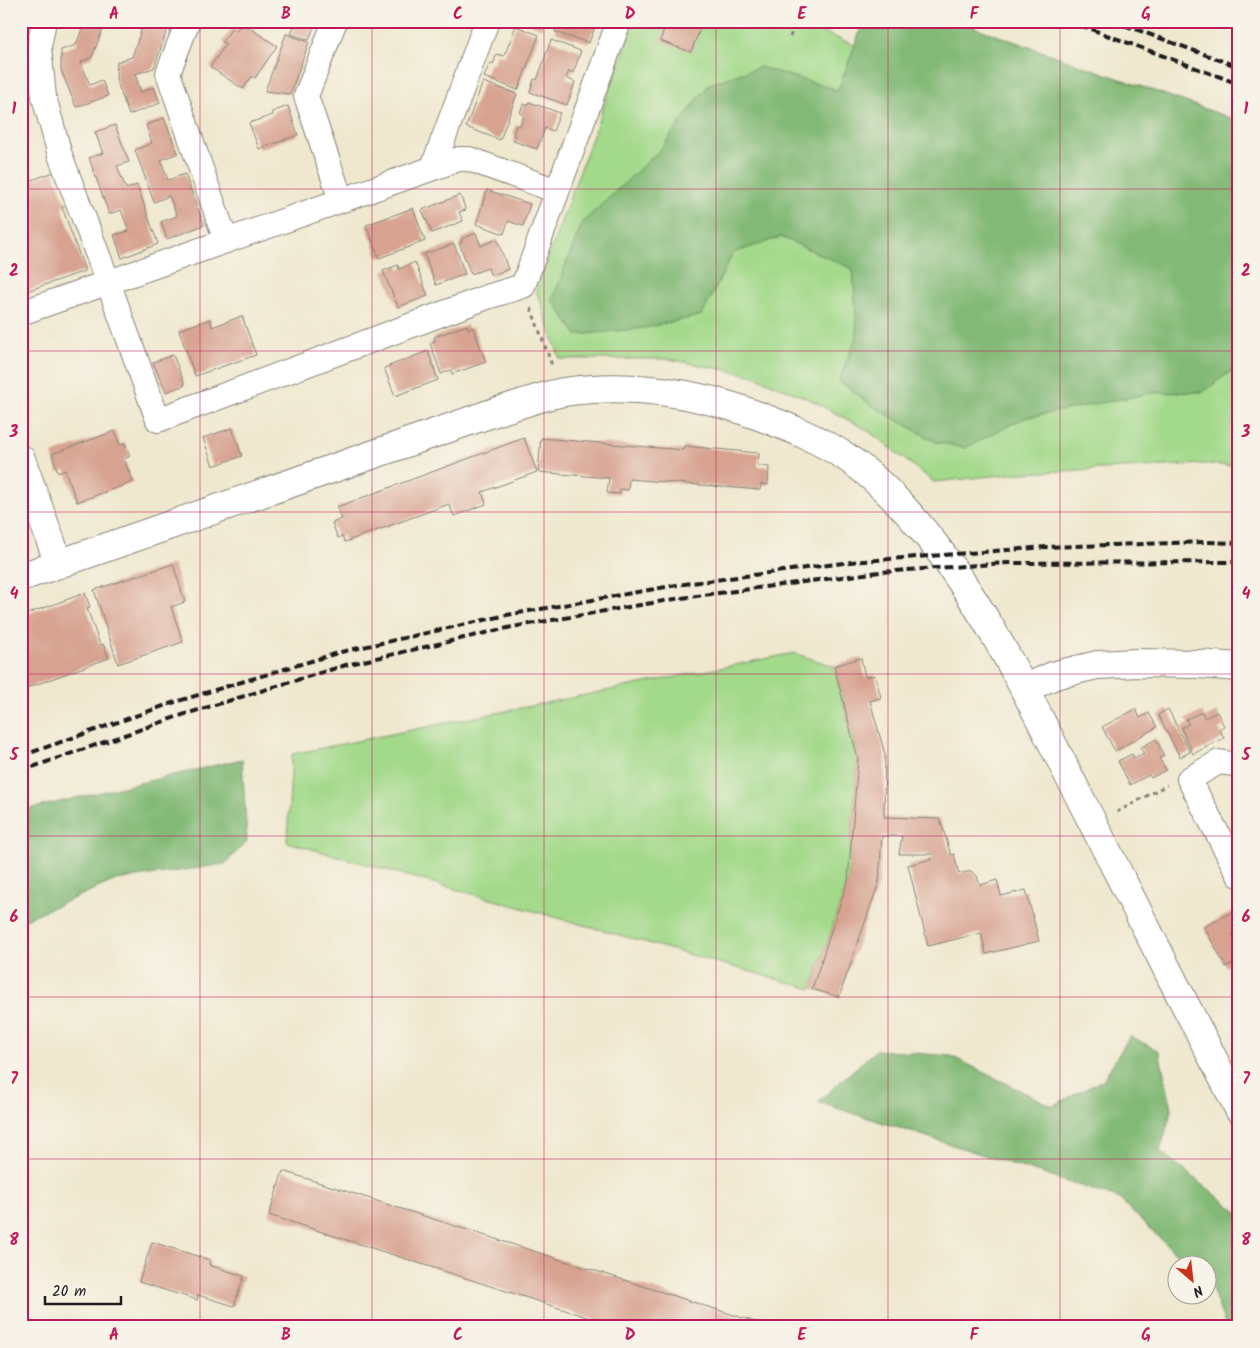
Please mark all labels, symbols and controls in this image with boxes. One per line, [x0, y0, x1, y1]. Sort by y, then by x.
text: A [109, 2, 119, 27]
text: B [281, 2, 291, 27]
text: C [453, 2, 463, 27]
text: D [625, 2, 636, 27]
text: E [798, 2, 808, 27]
text: F [970, 2, 980, 27]
text: G [1141, 2, 1151, 27]
text: 1 [12, 97, 17, 122]
text: 1 [1244, 97, 1249, 122]
text: 2 [9, 259, 19, 284]
text: 2 [1241, 259, 1251, 284]
text: 3 [9, 420, 19, 445]
text: 3 [1241, 420, 1251, 445]
text: 4 [10, 582, 19, 607]
text: 4 [1242, 582, 1251, 607]
text: 5 [9, 743, 20, 768]
text: 5 [1241, 743, 1252, 768]
text: 6 [10, 905, 19, 930]
text: 6 [1242, 905, 1251, 930]
text: 7 [10, 1067, 18, 1092]
text: 7 [1242, 1067, 1250, 1092]
text: 8 [9, 1228, 19, 1253]
text: 8 [1241, 1228, 1251, 1253]
north arrow [1168, 1256, 1218, 1306]
scale bar [45, 1273, 121, 1305]
text: N [1188, 1279, 1207, 1302]
text: 20 m [52, 1280, 86, 1304]
text: A [109, 1323, 119, 1348]
text: B [281, 1323, 291, 1348]
text: C [453, 1323, 463, 1348]
text: D [625, 1323, 636, 1348]
text: E [798, 1323, 808, 1348]
text: F [970, 1323, 980, 1348]
text: G [1141, 1323, 1151, 1348]

